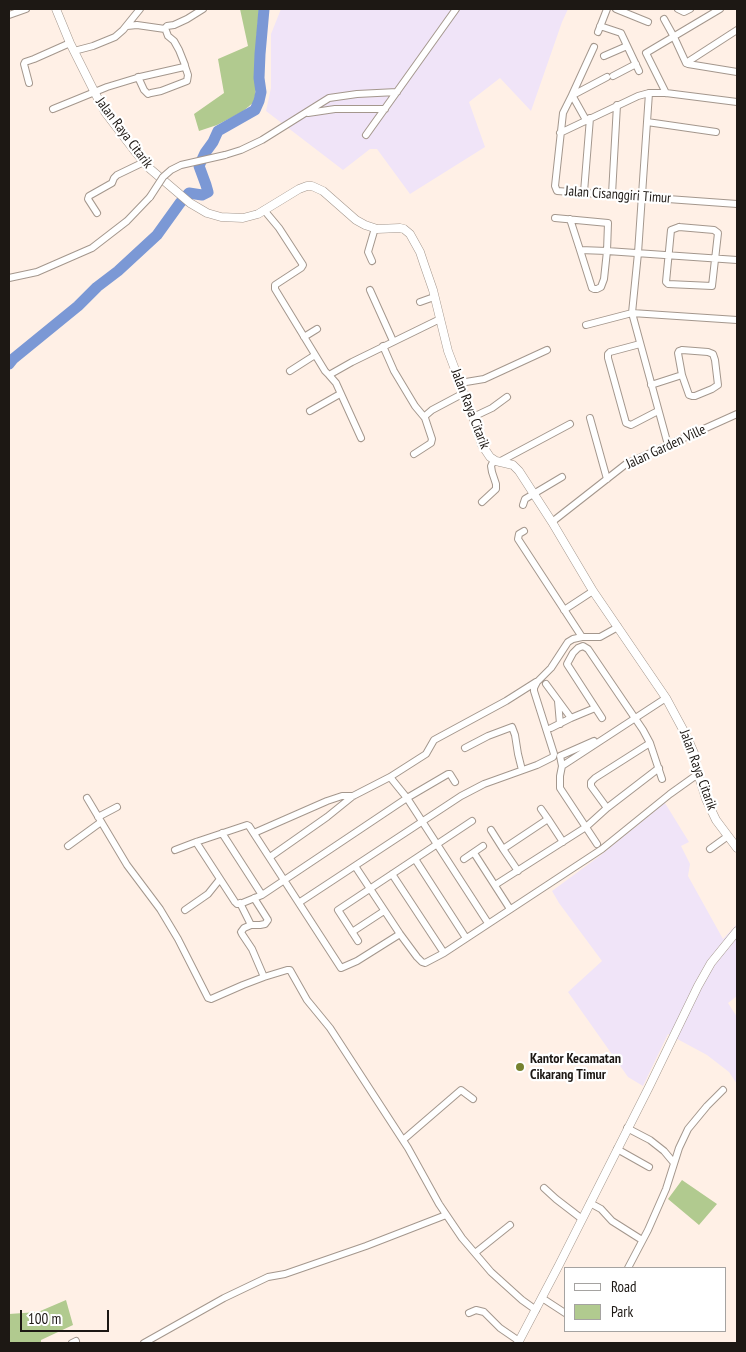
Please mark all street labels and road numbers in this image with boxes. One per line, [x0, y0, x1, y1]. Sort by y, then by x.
street label: Jalan Raya Citarik [92, 94, 156, 172]
street label: Jalan Cisanggiri Timur [564, 183, 672, 207]
street label: Jalan Raya Citarik [447, 367, 493, 451]
street label: Jalan Garden Ville [623, 421, 709, 473]
street label: Jalan Raya Citarik [676, 728, 720, 812]

